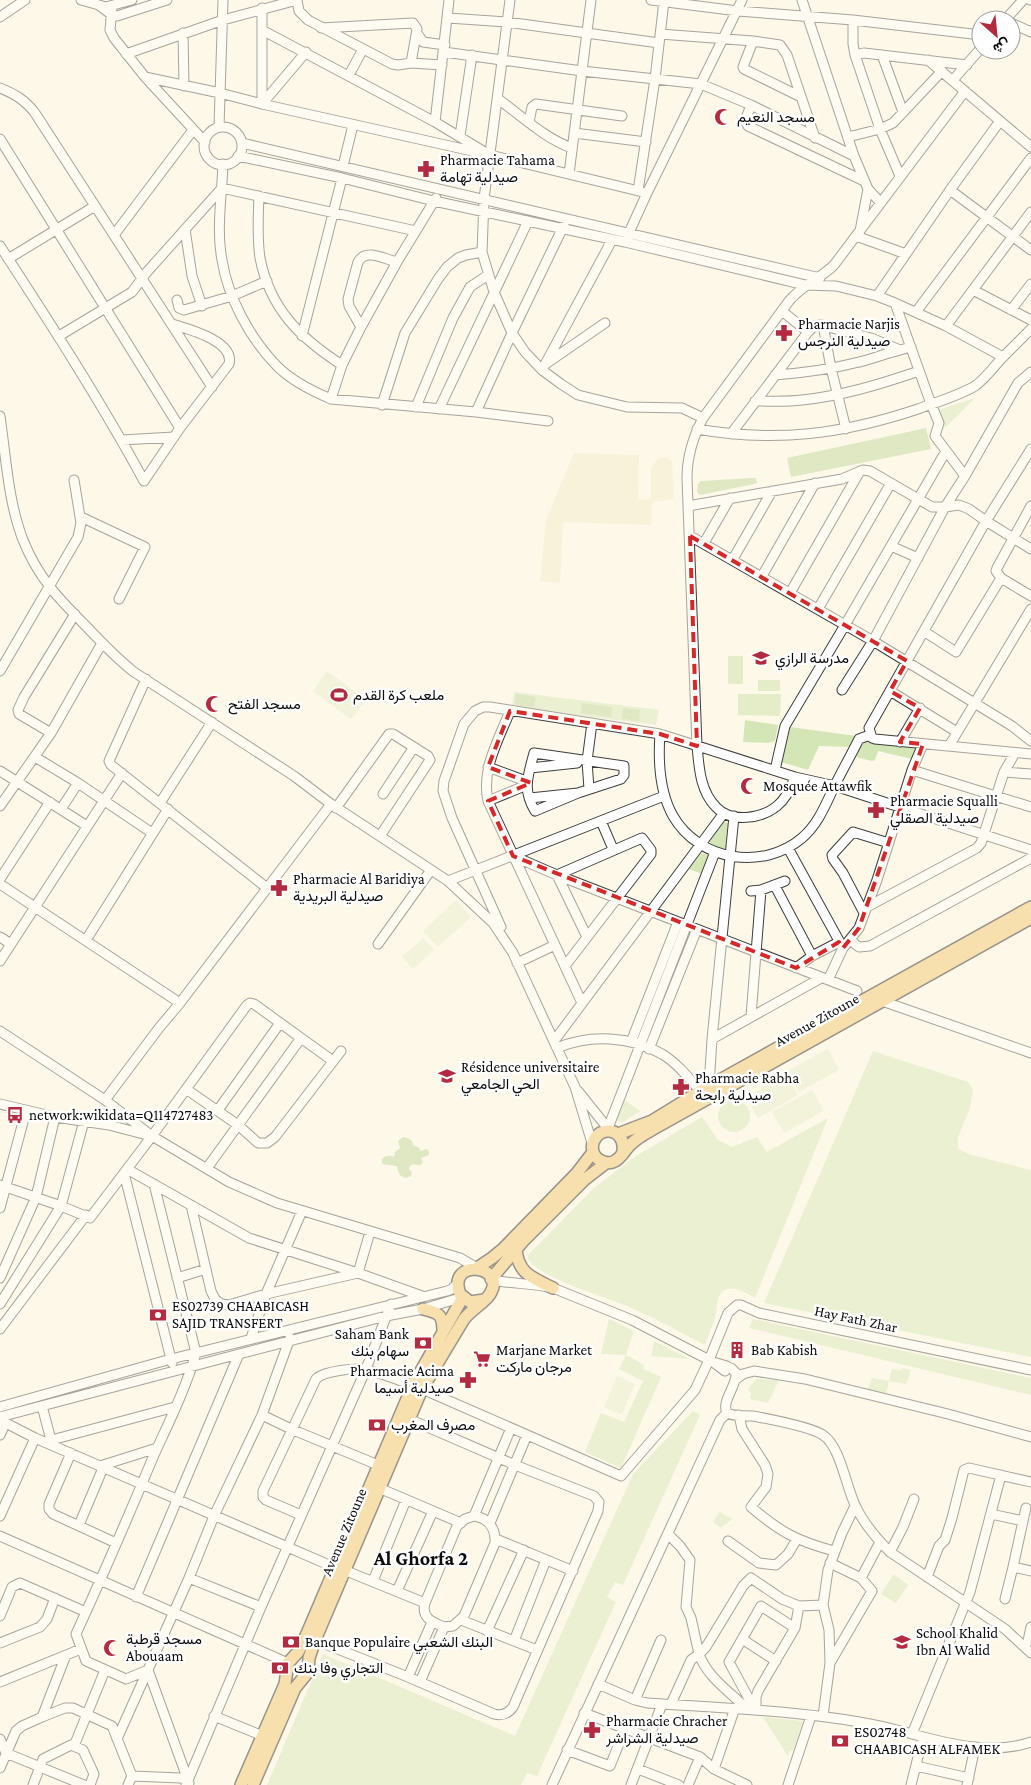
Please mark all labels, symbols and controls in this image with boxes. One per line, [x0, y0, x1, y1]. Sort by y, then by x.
north arrow [971, 10, 1021, 60]
text: ش [990, 35, 1013, 58]
mosque icon: مسجد النعيم [713, 107, 733, 127]
place label: مسجد النعيم [737, 109, 815, 127]
place label: Pharmacie Tahama صيدلية تهامة [440, 152, 555, 186]
pharmacy icon: Pharmacie Tahama صيدلية تهامة [416, 159, 436, 179]
place label: Pharmacie Narjis صيدلية النرجس [798, 316, 900, 351]
pharmacy icon: Pharmacie Narjis صيدلية النرجس [774, 323, 794, 343]
school or university icon: مدرسة الرازي [751, 648, 771, 668]
place label: مدرسة الرازي [775, 650, 849, 671]
sports icon: ملعب كرة القدم [329, 685, 349, 705]
place label: ملعب كرة القدم [353, 687, 444, 705]
mosque icon: مسجد الفتح [204, 694, 224, 714]
place label: مسجد الفتح [228, 696, 301, 715]
mosque icon: Mosquée Attawfik [739, 776, 759, 796]
place label: Mosquée Attawfik [763, 778, 873, 795]
place label: Pharmacie Squalli صيدلية الصقلي [890, 793, 998, 831]
pharmacy icon: Pharmacie Squalli صيدلية الصقلي [866, 800, 886, 820]
place label: Pharmacie Al Baridiya صيدلية البريدية [293, 871, 425, 905]
pharmacy icon: Pharmacie Al Baridiya صيدلية البريدية [269, 878, 289, 898]
street label: Avenue Zitoune [772, 990, 862, 1050]
place label: Résidence universitaire الحي الجامعي [461, 1059, 600, 1097]
school or university icon: Résidence universitaire الحي الجامعي [437, 1066, 457, 1086]
place label: Pharmacie Rabha صيدلية رابحة [695, 1070, 799, 1104]
pharmacy icon: Pharmacie Rabha صيدلية رابحة [671, 1077, 691, 1097]
bus stop icon: network:wikidata=Q114727483 [5, 1105, 25, 1125]
place label: network:wikidata=Q114727483 [29, 1107, 213, 1123]
place label: ES02739 CHAABICASH SAJID TRANSFERT [172, 1298, 309, 1332]
street label: Hay Fath Zhar [813, 1302, 900, 1337]
bank icon: ES02739 CHAABICASH SAJID TRANSFERT [148, 1305, 168, 1325]
place label: Saham Bank سهام بنك [335, 1326, 410, 1361]
bank icon: Saham Bank سهام بنك [413, 1333, 433, 1353]
building icon: Bab Kabish [727, 1340, 747, 1360]
place label: Marjane Market مرجان ماركت [496, 1342, 593, 1376]
place label: Bab Kabish [751, 1342, 818, 1358]
supermarket icon: Marjane Market مرجان ماركت [472, 1349, 492, 1369]
place label: Pharmacie Acima صيدلية أسيما [350, 1363, 454, 1397]
pharmacy icon: Pharmacie Acima صيدلية أسيما [458, 1370, 478, 1390]
bank icon: مصرف المغرب [367, 1415, 387, 1435]
place label: مصرف المغرب [391, 1417, 475, 1434]
street label: Avenue Zitoune [318, 1485, 370, 1578]
district label: Al Ghorfa 2 [373, 1547, 468, 1569]
place label: School Khalid Ibn Al Walid [916, 1625, 998, 1658]
place label: مسجد قرطبة Abouaam [126, 1631, 202, 1664]
bank icon: Banque Populaire البنك الشعبي [281, 1632, 301, 1652]
school or university icon: School Khalid Ibn Al Walid [892, 1632, 912, 1652]
place label: Banque Populaire البنك الشعبي [305, 1634, 493, 1655]
mosque icon: مسجد قرطبة Abouaam [102, 1638, 122, 1658]
bank icon: التجاري وفا بنك [270, 1658, 290, 1678]
place label: التجاري وفا بنك [294, 1660, 383, 1681]
place label: Pharmacie Chracher صيدلية الشراشر [605, 1713, 728, 1747]
pharmacy icon: Pharmacie Chracher صيدلية الشراشر [582, 1720, 602, 1740]
place label: ES02748 CHAABICASH ALFAMEK [854, 1724, 1000, 1757]
bank icon: ES02748 CHAABICASH ALFAMEK [830, 1731, 850, 1751]

